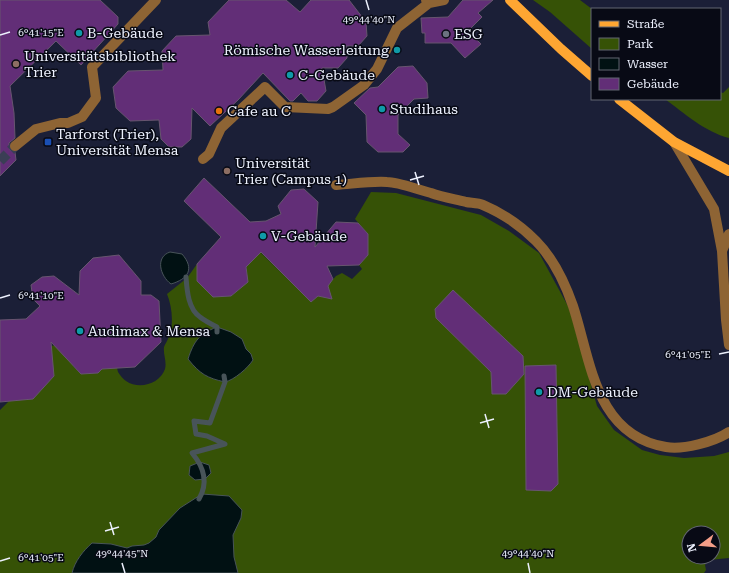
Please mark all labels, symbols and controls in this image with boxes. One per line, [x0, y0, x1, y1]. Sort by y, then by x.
legend [591, 8, 721, 100]
text: 49°44'40"N [343, 14, 395, 25]
text: Straße [627, 17, 665, 31]
place label: B-Gebäude [87, 25, 163, 41]
place label: ESG [454, 26, 483, 42]
text: 6°41'15"E [18, 27, 64, 38]
marker: B-Gebäude [74, 28, 84, 38]
marker: ESG [441, 29, 451, 39]
text: Park [627, 37, 654, 51]
place label: Römische Wasserleitung [224, 42, 389, 58]
marker: Römische Wasserleitung [392, 45, 402, 55]
place label: Universitätsbibliothek Trier [24, 48, 176, 80]
text: Wasser [627, 57, 668, 71]
marker: Universitätsbibliothek Trier [11, 59, 21, 69]
place label: C-Gebäude [298, 67, 375, 83]
marker: C-Gebäude [285, 70, 295, 80]
text: Gebäude [627, 77, 679, 91]
place label: Studihaus [390, 101, 458, 117]
place label: Cafe au C [227, 103, 291, 119]
marker: Studihaus [377, 104, 387, 114]
marker: Cafe au C [214, 106, 224, 116]
place label: Tarforst (Trier), Universität Mensa [56, 126, 179, 158]
marker: Tarforst (Trier), Universität Mensa [43, 137, 53, 147]
place label: Universität Trier (Campus 1) [235, 155, 347, 187]
marker: Universität Trier (Campus 1) [222, 166, 232, 176]
place label: V-Gebäude [271, 228, 347, 244]
marker: V-Gebäude [258, 231, 268, 241]
text: 6°41'10"E [18, 290, 64, 301]
place label: Audimax & Mensa [88, 323, 210, 339]
marker: Audimax & Mensa [75, 326, 85, 336]
text: 6°41'05"E [665, 349, 711, 360]
place label: DM-Gebäude [547, 384, 638, 400]
marker: DM-Gebäude [534, 387, 544, 397]
north arrow [681, 525, 721, 565]
text: N [684, 541, 699, 553]
text: 49°44'45"N [96, 548, 148, 559]
text: 49°44'40"N [502, 548, 554, 559]
text: 6°41'05"E [18, 552, 64, 563]

